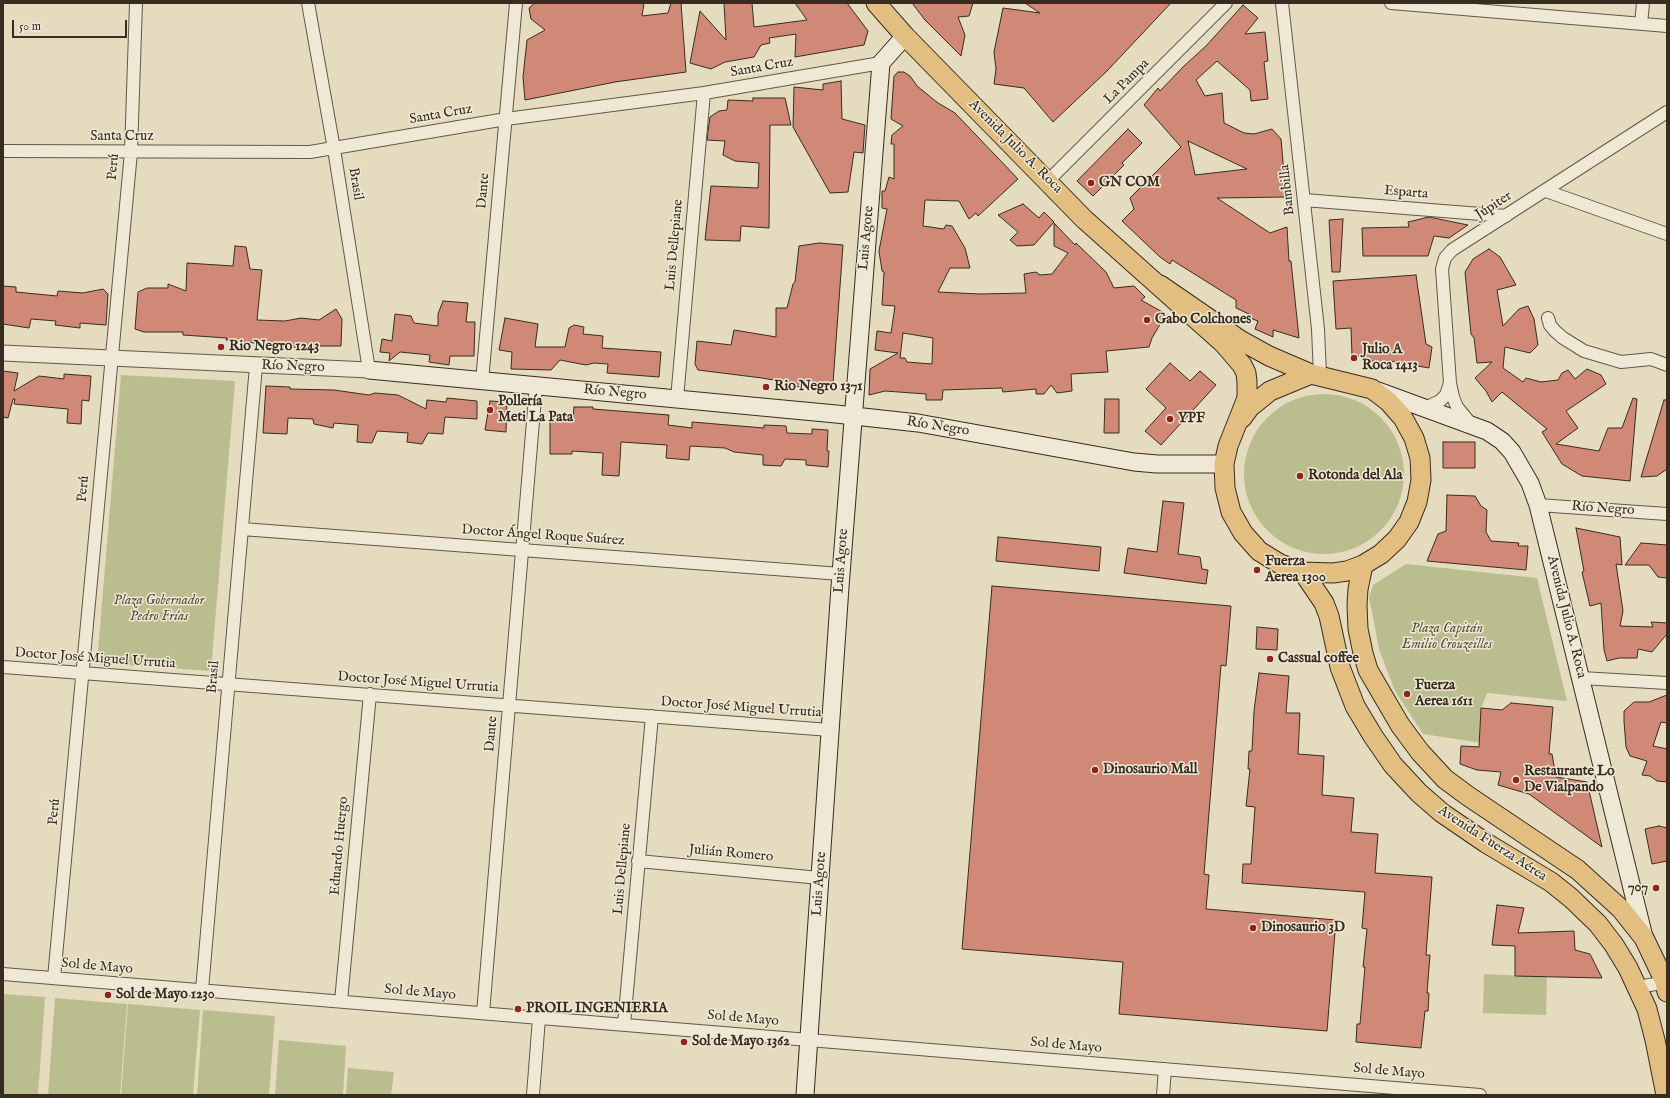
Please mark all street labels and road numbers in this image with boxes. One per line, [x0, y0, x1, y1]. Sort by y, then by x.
street label: Santa Cruz [729, 54, 795, 82]
street label: La Pampa [1101, 56, 1153, 108]
street label: Avenida Julio A. Roca [964, 96, 1066, 198]
street label: Santa Cruz [408, 101, 474, 129]
street label: Santa Cruz [90, 129, 154, 145]
street label: Perú [104, 153, 124, 181]
street label: Bambilla [1277, 164, 1299, 216]
street label: Brasil [344, 166, 366, 202]
street label: Dante [474, 172, 494, 210]
street label: Esparta [1383, 183, 1429, 203]
street label: Júpiter [1473, 188, 1515, 224]
street label: Luis Dellepiane [663, 199, 687, 291]
street label: Luis Agote [856, 205, 878, 271]
street label: Río Negro [261, 358, 325, 376]
street label: Río Negro [583, 382, 647, 404]
street label: Río Negro [905, 414, 971, 440]
street label: Perú [74, 475, 94, 503]
street label: Río Negro [1571, 498, 1635, 520]
street label: Doctor Ángel Roque Suárez [461, 522, 625, 550]
street label: Luis Agote [831, 528, 853, 594]
street label: Avenida Julio A. Roca [1543, 554, 1589, 680]
street label: Doctor José Miguel Urrutia [14, 645, 176, 673]
street label: Brasil [204, 660, 224, 694]
street label: Doctor José Miguel Urrutia [337, 669, 499, 697]
street label: Doctor José Miguel Urrutia [660, 694, 822, 722]
street label: Dante [482, 715, 502, 753]
street label: Eduardo Huergo [327, 796, 353, 896]
street label: Perú [45, 798, 65, 826]
street label: Avenida Fuerza Aérea [1435, 803, 1549, 885]
street label: Luis Dellepiane [611, 823, 635, 915]
street label: Julián Romero [688, 842, 774, 866]
street label: Luis Agote [809, 851, 831, 917]
street label: Sol de Mayo [61, 956, 133, 978]
street label: Sol de Mayo [384, 982, 456, 1004]
street label: Sol de Mayo [707, 1008, 779, 1030]
street label: Sol de Mayo [1030, 1035, 1102, 1057]
street label: Sol de Mayo [1353, 1061, 1425, 1083]

